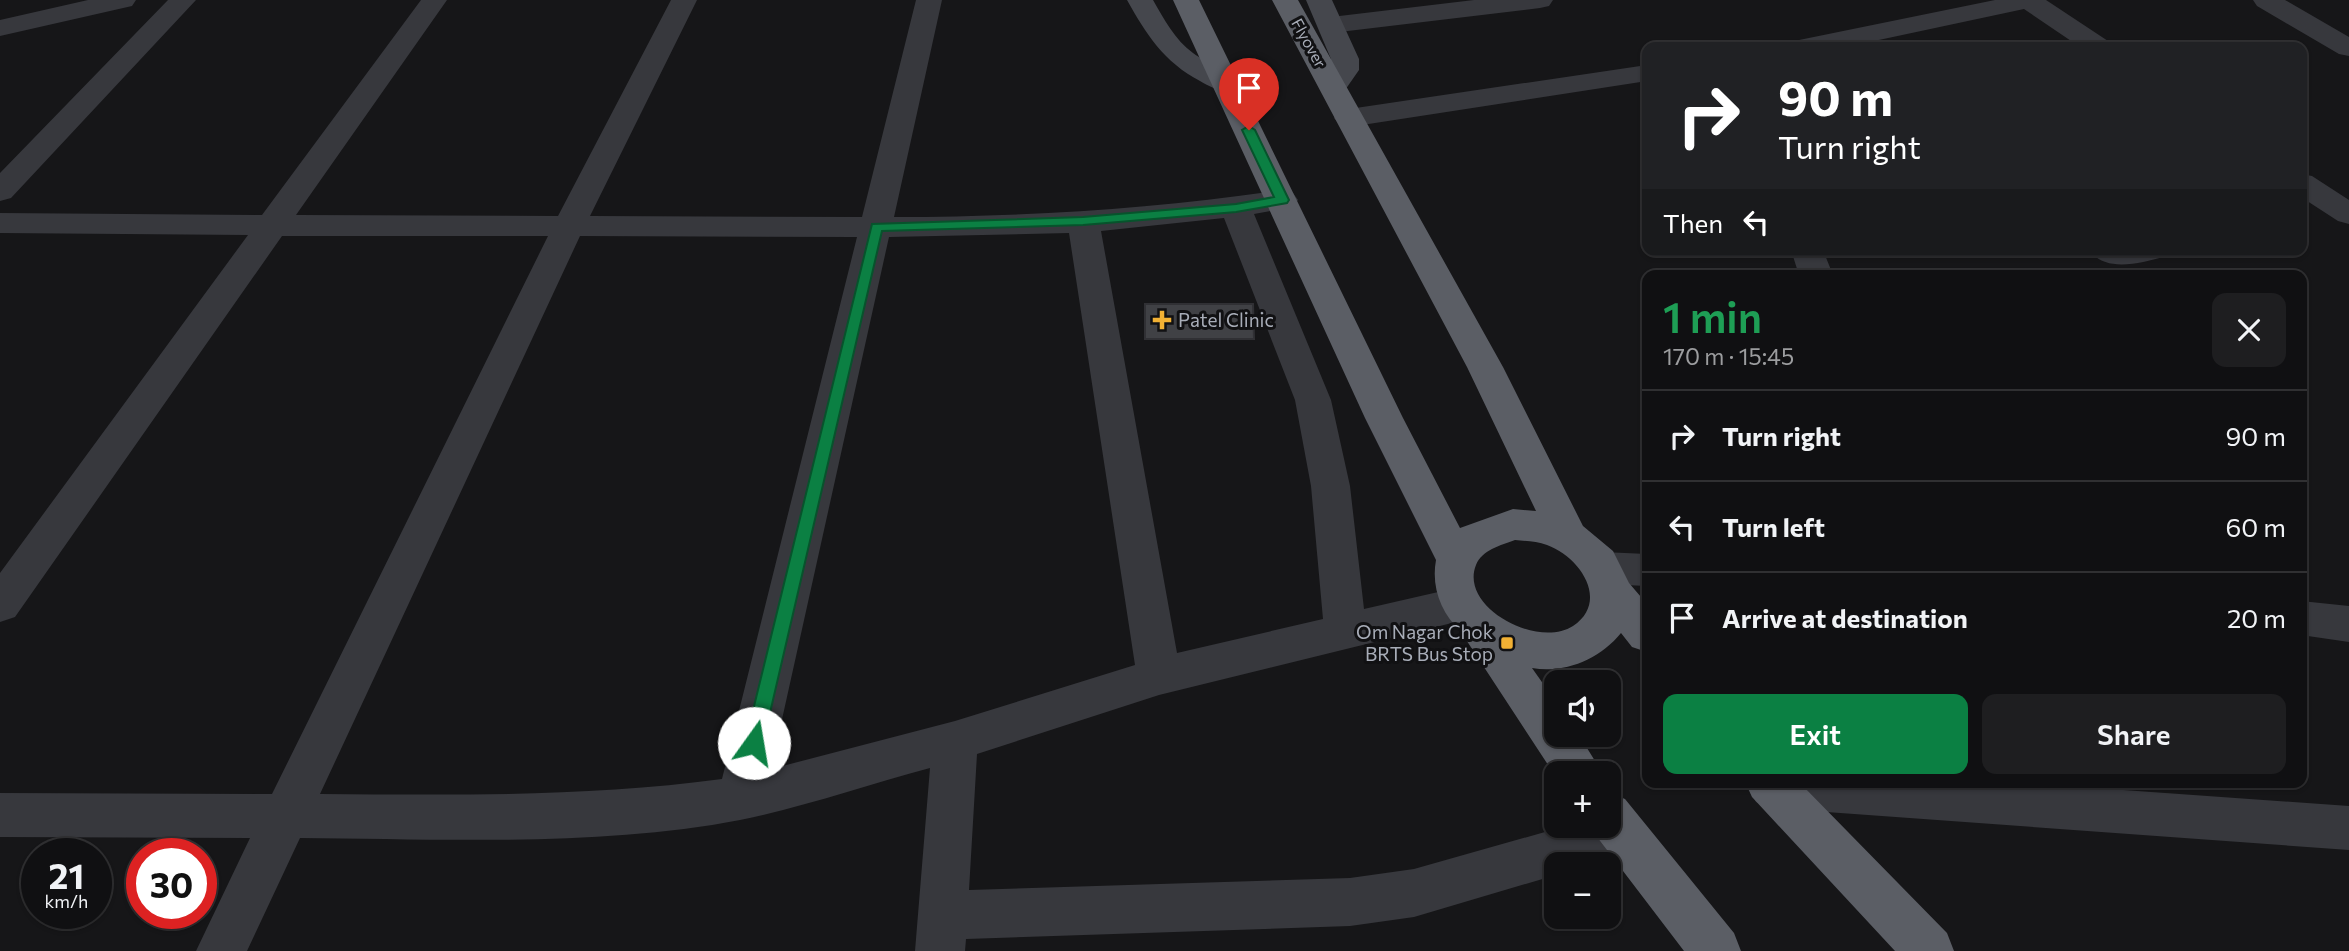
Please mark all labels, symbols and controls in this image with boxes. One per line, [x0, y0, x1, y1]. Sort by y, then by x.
street label: Flyover [1288, 15, 1331, 71]
pin [1219, 58, 1279, 130]
text: 90 m [1778, 66, 1893, 126]
icon: arrive [1230, 69, 1268, 107]
icon: right [1663, 70, 1754, 161]
text: Turn right [1778, 126, 1921, 166]
icon: left [1737, 203, 1775, 241]
text: Then [1663, 207, 1723, 238]
text: 1 min [1663, 290, 1762, 342]
button: close [2212, 293, 2286, 367]
place label: Patel Clinic [1178, 308, 1274, 331]
marker: Patel Clinic [1152, 310, 1172, 330]
text: 170 m · 15:45 [1663, 342, 1794, 370]
icon: right [1663, 417, 1701, 455]
text: Turn right [1722, 420, 1841, 451]
text: 90 m [2226, 420, 2286, 451]
icon: left [1663, 508, 1701, 546]
text: Turn left [1722, 511, 1825, 542]
text: 60 m [2226, 511, 2286, 542]
icon: arrive [1663, 599, 1701, 637]
text: Arrive at destination [1722, 602, 1968, 633]
text: 20 m [2227, 602, 2286, 633]
place label: Om Nagar Chok BRTS Bus Stop [1356, 620, 1493, 665]
marker: Om Nagar Chok BRTS Bus Stop [1499, 635, 1515, 651]
map controls [1544, 670, 1621, 929]
button: sound [1544, 670, 1621, 747]
button: Exit [1663, 694, 1968, 774]
button: Share [1982, 694, 2286, 774]
position arrow [717, 706, 791, 780]
button: + [1544, 761, 1621, 838]
speed limit sign: 30 [126, 838, 217, 929]
button: − [1544, 852, 1621, 929]
text: 21 [49, 853, 84, 896]
text: km/h [45, 890, 88, 912]

